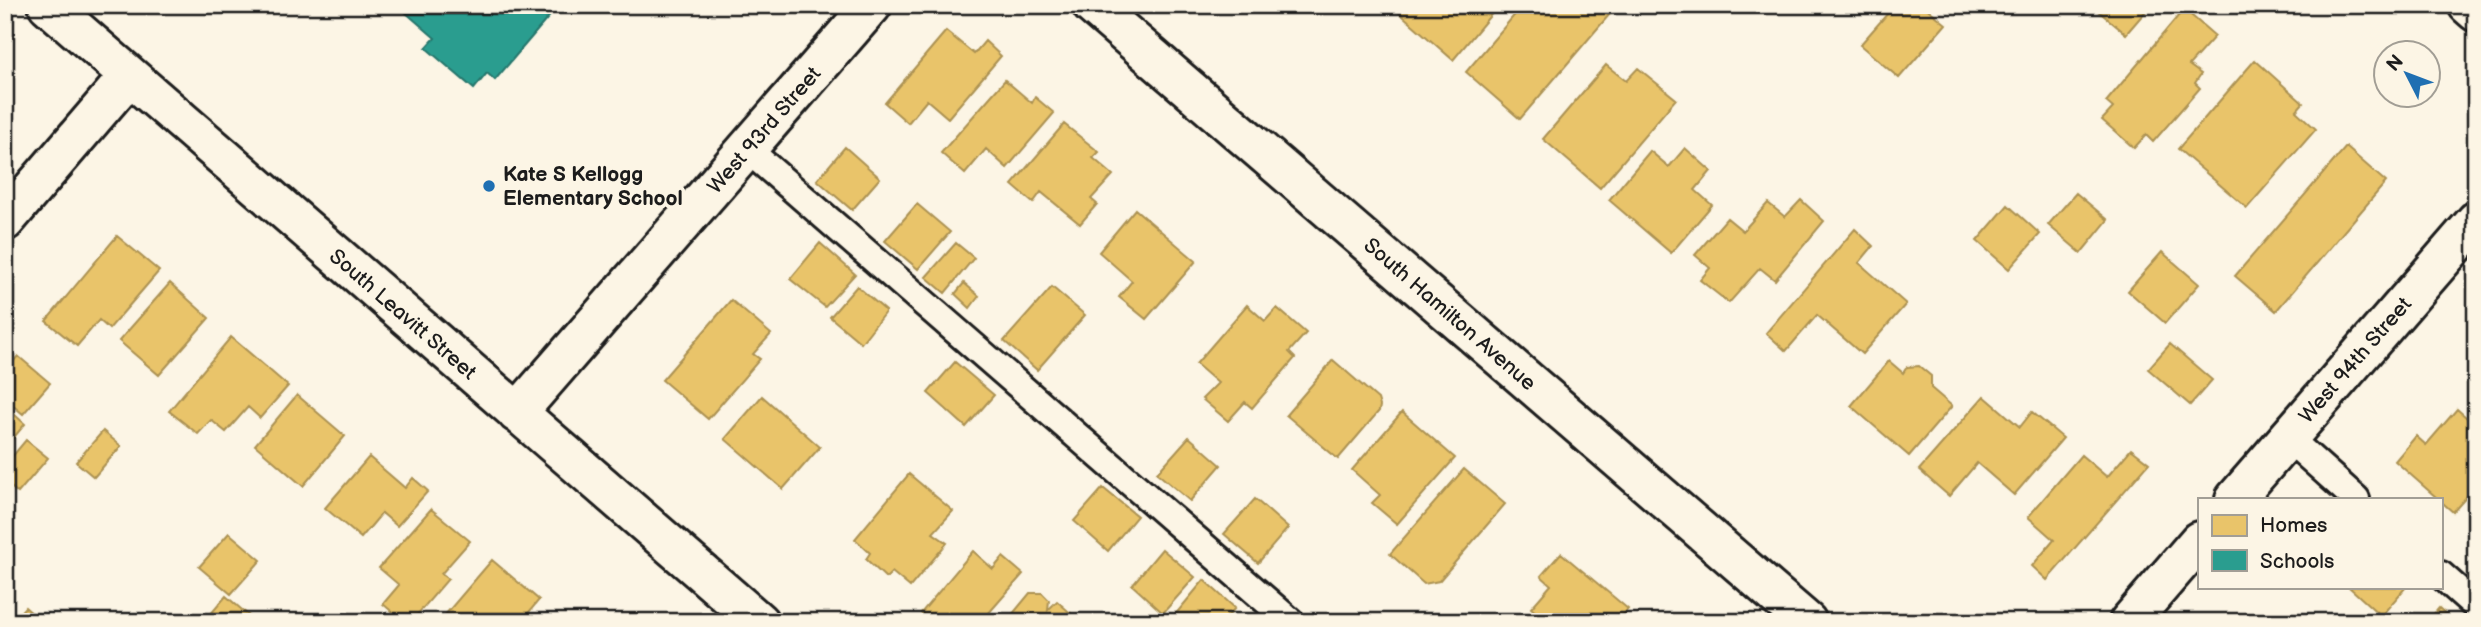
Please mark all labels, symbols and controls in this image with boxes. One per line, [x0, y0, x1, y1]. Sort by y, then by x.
north arrow [2372, 38, 2442, 108]
text: N [2382, 51, 2409, 77]
street label: West 93rd Street [702, 61, 827, 199]
place label: Kate S Kellogg Elementary School [503, 162, 683, 211]
marker: Kate S Kellogg Elementary School [481, 178, 497, 194]
street label: South Hamilton Avenue [1359, 233, 1541, 396]
street label: South Leavitt Street [324, 244, 482, 385]
street label: West 94th Street [2294, 292, 2417, 428]
legend [2198, 498, 2442, 588]
text: Homes [2260, 513, 2328, 538]
text: Schools [2260, 549, 2334, 574]

